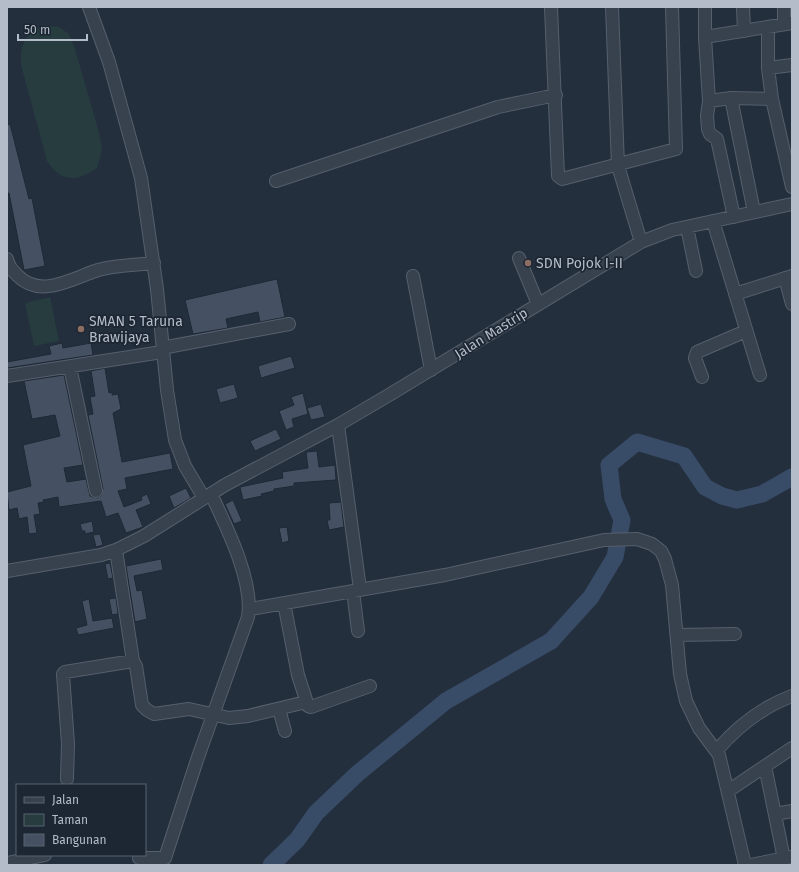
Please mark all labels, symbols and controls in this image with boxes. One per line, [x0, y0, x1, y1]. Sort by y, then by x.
scale bar [18, 16, 87, 42]
text: 50 m [24, 23, 50, 37]
place label: SDN Pojok I-II [536, 255, 623, 272]
marker: SDN Pojok I-II [523, 258, 533, 268]
street label: Jalan Mastrip [452, 304, 531, 363]
place label: SMAN 5 Taruna Brawijaya [89, 313, 183, 346]
marker: SMAN 5 Taruna Brawijaya [76, 324, 86, 334]
legend [16, 784, 146, 856]
text: Jalan [52, 793, 79, 807]
text: Taman [52, 813, 88, 827]
text: Bangunan [52, 833, 107, 847]

